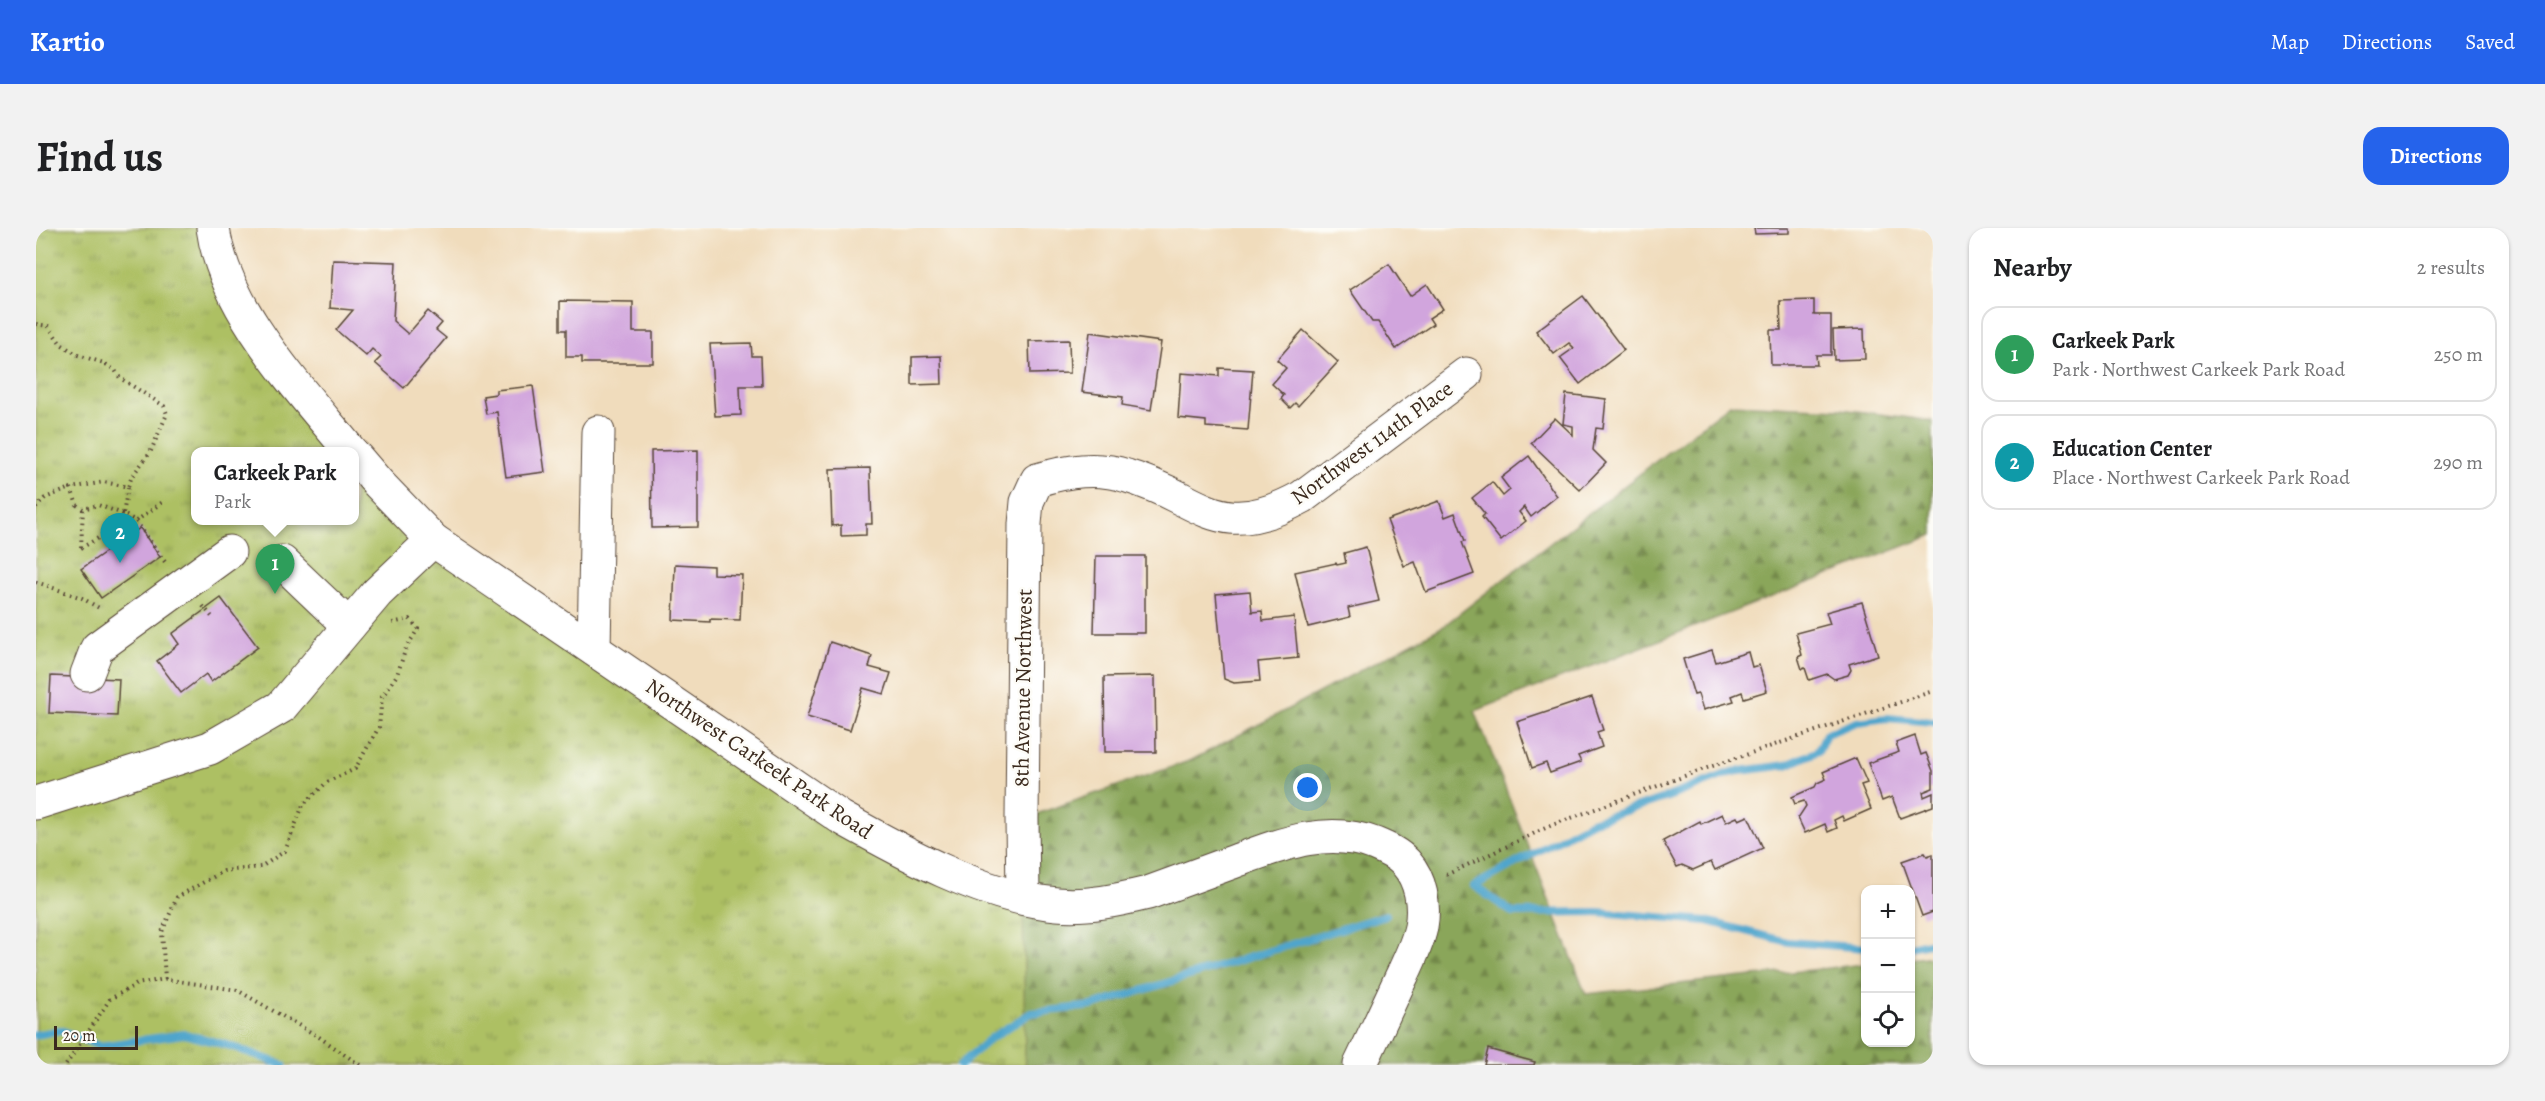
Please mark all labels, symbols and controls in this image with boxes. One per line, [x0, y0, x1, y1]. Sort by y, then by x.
text: Kartio [30, 23, 105, 61]
text: Map [2271, 28, 2309, 56]
text: Directions [2342, 28, 2432, 56]
text: Saved [2465, 28, 2515, 56]
button: Directions [2363, 127, 2509, 185]
text: Find us [36, 128, 163, 185]
text: Nearby [1993, 250, 2072, 285]
text: 2 results [2417, 254, 2485, 281]
text: Carkeek Park [2052, 326, 2175, 356]
text: 1 [2011, 341, 2018, 368]
text: 250 m [2434, 341, 2483, 368]
text: Park · Northwest Carkeek Park Road [2052, 356, 2345, 383]
street label: Northwest 114th Place [1285, 374, 1459, 512]
text: Education Center [2052, 434, 2212, 464]
popup [191, 447, 359, 525]
text: 2 [2010, 449, 2019, 476]
text: 290 m [2433, 449, 2483, 476]
text: Carkeek Park [214, 458, 336, 488]
text: Place · Northwest Carkeek Park Road [2052, 464, 2350, 491]
text: Park [214, 488, 251, 515]
pin: 2 [100, 514, 140, 563]
pin: 1 [256, 544, 294, 594]
street label: 8th Avenue Northwest [1006, 589, 1040, 787]
street label: Northwest Carkeek Park Road [639, 672, 879, 847]
your location [1293, 773, 1322, 802]
map controls [1861, 885, 1915, 1047]
button: + [1861, 885, 1915, 939]
button: − [1861, 939, 1915, 993]
button: locate [1861, 993, 1915, 1047]
scale bar [54, 1023, 138, 1050]
text: 20 m [63, 1025, 96, 1047]

